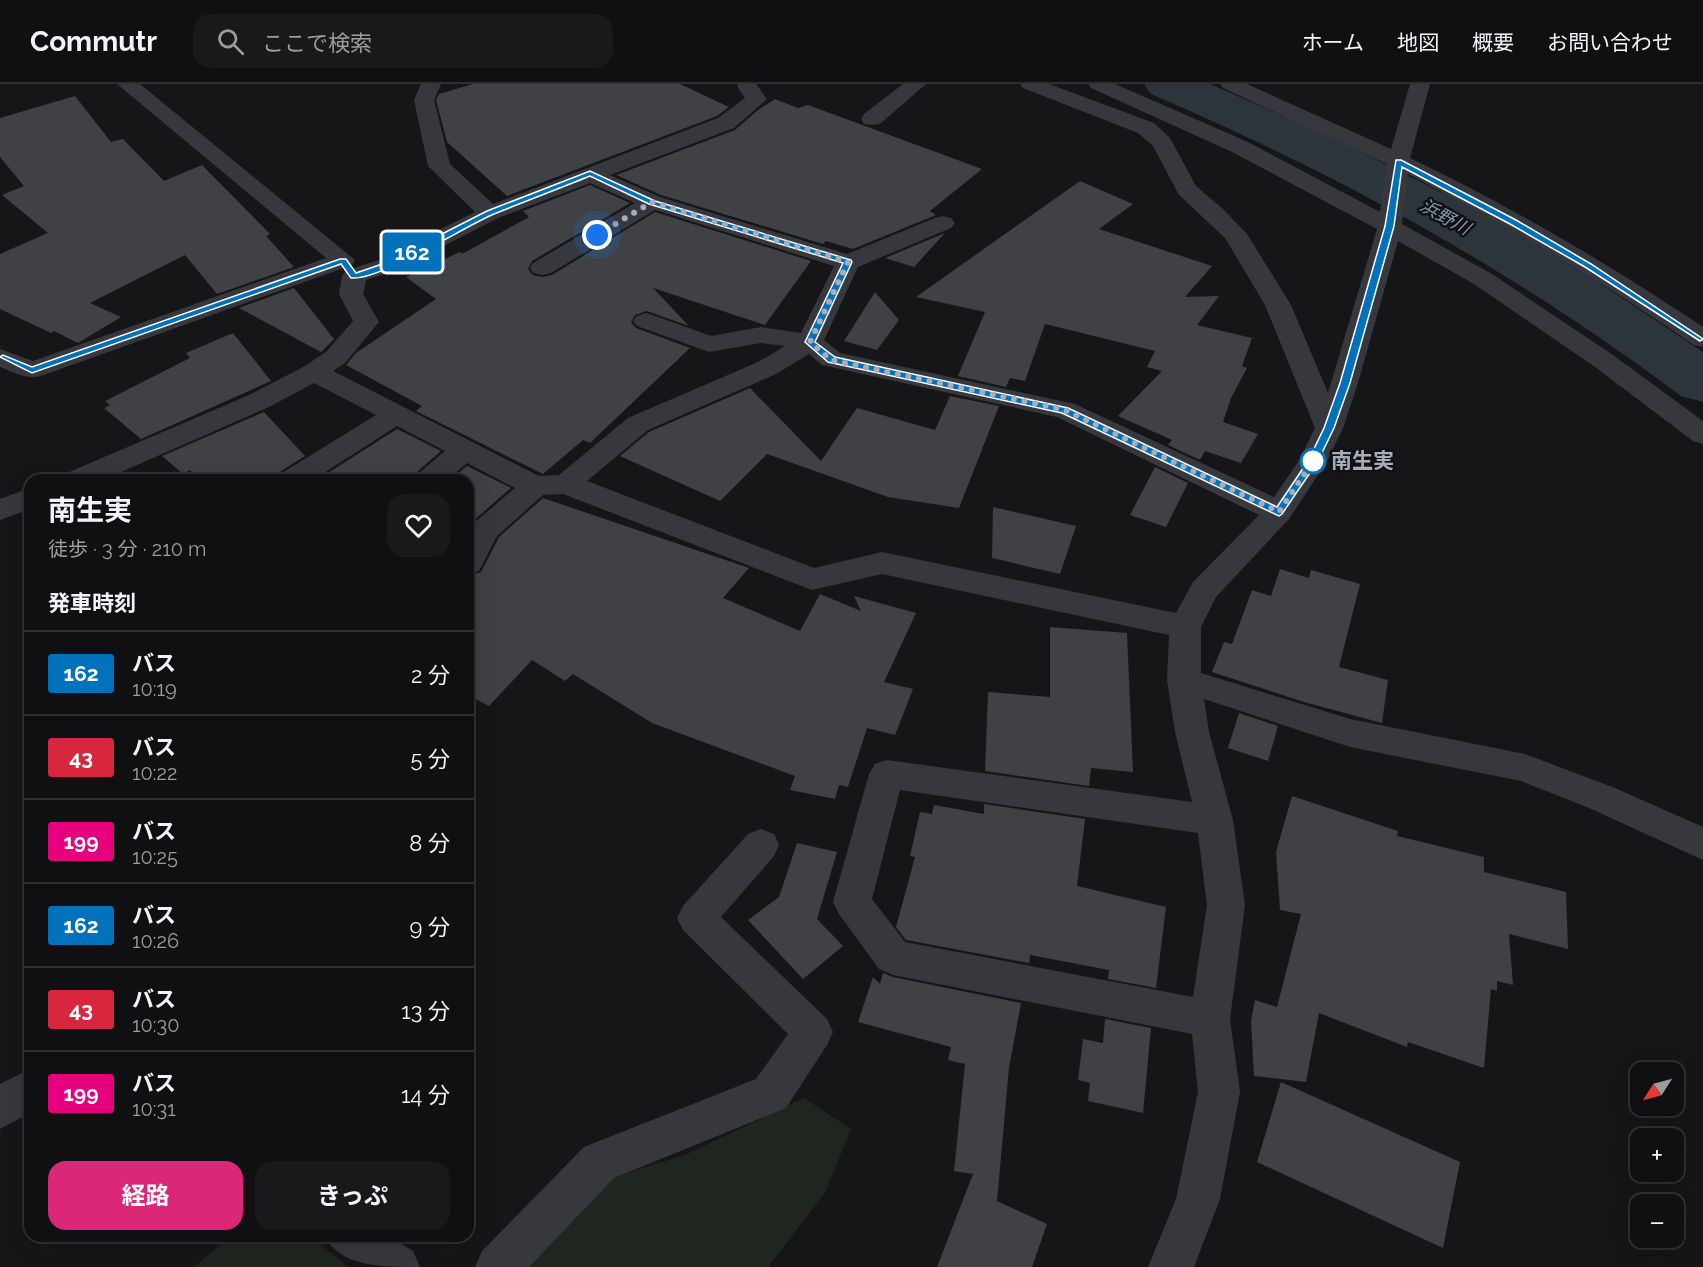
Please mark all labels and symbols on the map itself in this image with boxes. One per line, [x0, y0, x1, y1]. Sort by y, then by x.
water label: 浜野川 [1417, 194, 1476, 240]
your location [582, 220, 612, 250]
line badge: 162 [378, 232, 446, 272]
marker: 南生実 [1300, 448, 1326, 474]
place label: 南生実 [1331, 448, 1394, 473]
north arrow [1630, 1062, 1684, 1116]

